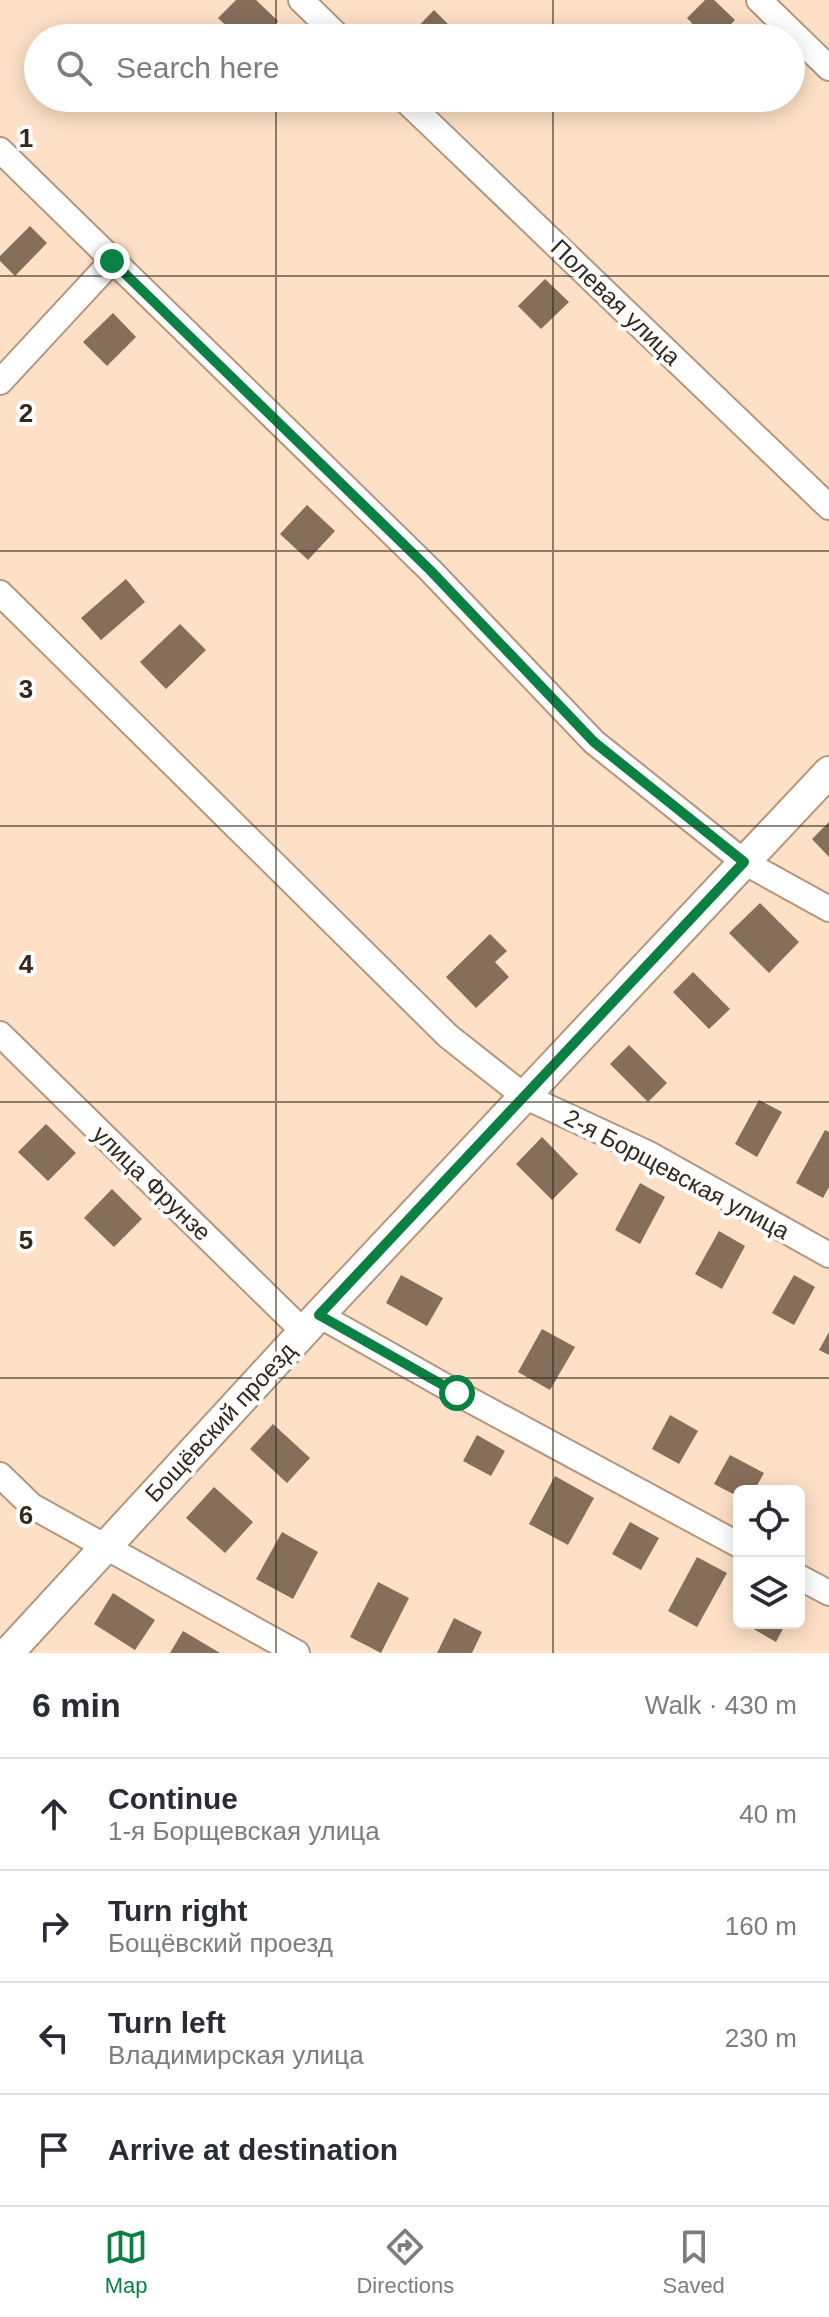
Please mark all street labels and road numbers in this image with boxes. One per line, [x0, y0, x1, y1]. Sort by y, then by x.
street label: Полевая улица [546, 234, 687, 371]
street label: 2-я Борщевская улица [560, 1103, 795, 1245]
street label: улица Фрунзе [87, 1120, 217, 1246]
street label: Бощёвский проезд [139, 1337, 301, 1507]

